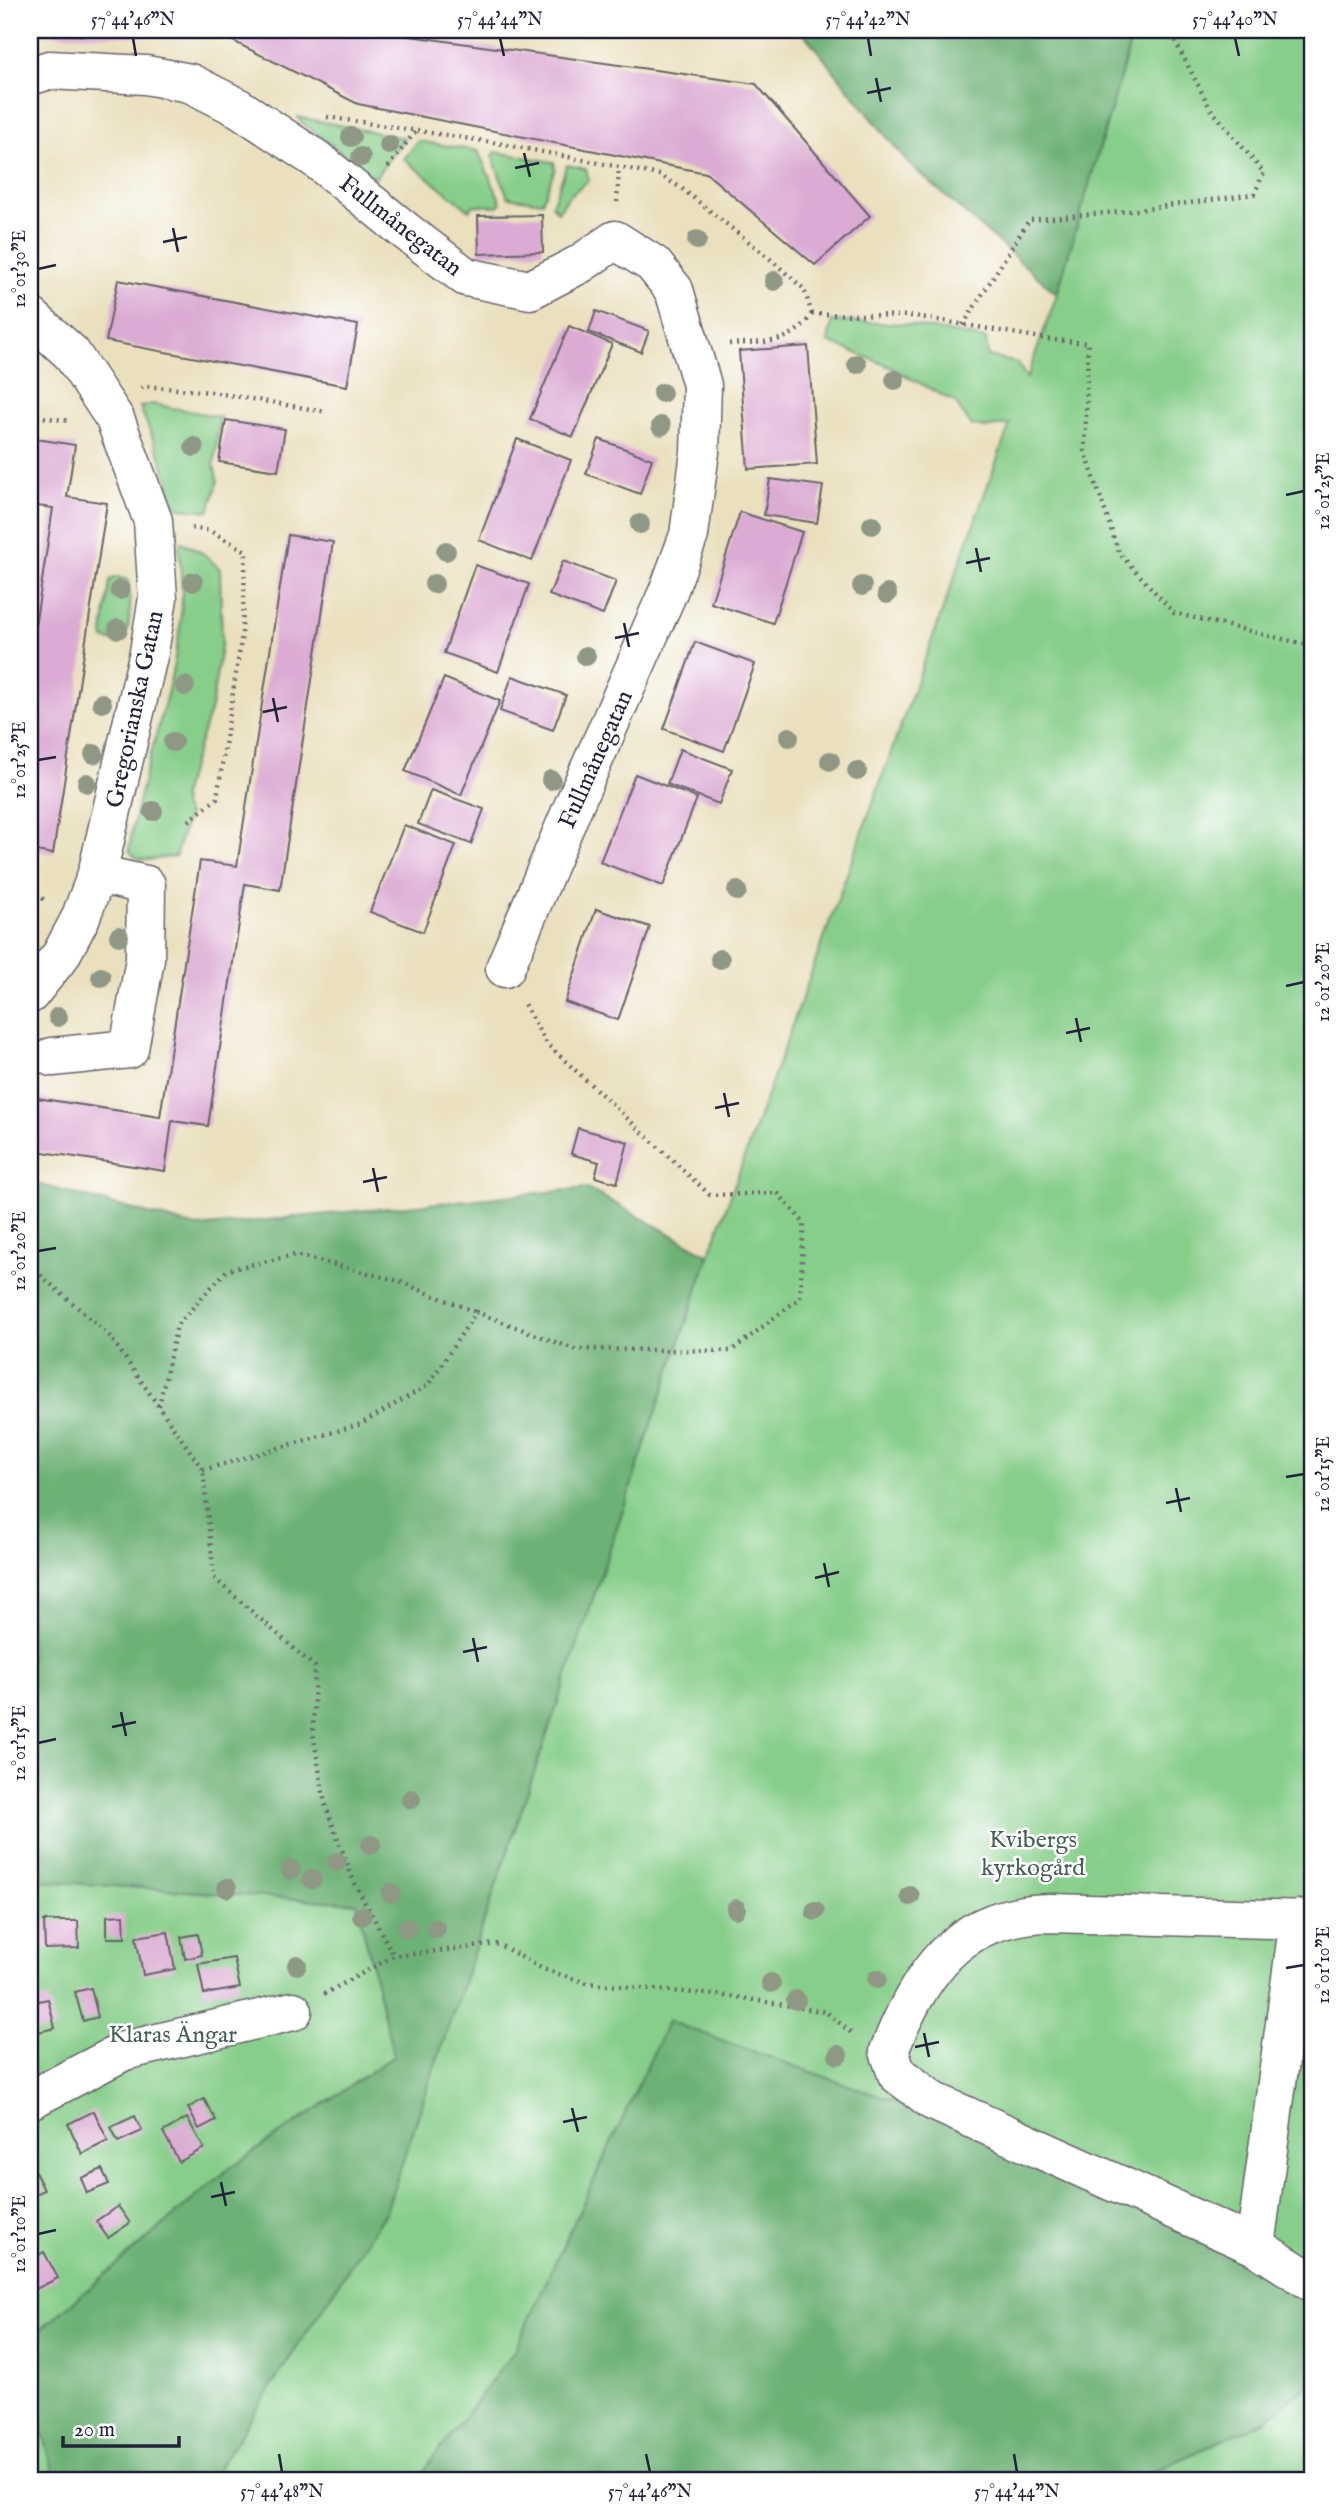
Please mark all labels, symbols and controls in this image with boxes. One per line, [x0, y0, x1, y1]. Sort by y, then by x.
text: 57°44'46"N [91, 9, 176, 32]
text: 57°44'44"N [457, 9, 543, 32]
text: 57°44'42"N [825, 9, 911, 32]
text: 57°44'40"N [1192, 9, 1278, 32]
street label: Fullmånegatan [332, 168, 468, 284]
text: 12°01'30"E [9, 230, 32, 308]
text: 12°01'25"E [1313, 452, 1336, 530]
street label: Gregorianska Gatan [99, 608, 172, 811]
street label: Fullmånegatan [552, 685, 641, 834]
text: 12°01'25"E [9, 721, 32, 799]
text: 12°01'20"E [1313, 942, 1336, 1022]
text: 12°01'20"E [9, 1211, 32, 1291]
text: 12°01'15"E [1313, 1436, 1336, 1512]
text: 12°01'15"E [9, 1705, 32, 1781]
park label: Kvibergs kyrkogård [981, 1825, 1085, 1884]
text: 12°01'10"E [1313, 1926, 1336, 2004]
park label: Klaras Ängar [109, 2020, 237, 2051]
text: 12°01'10"E [9, 2195, 32, 2273]
scale bar [63, 2405, 178, 2449]
text: 20 m [74, 2417, 115, 2444]
text: 57°44'48"N [240, 2481, 324, 2504]
text: 57°44'46"N [608, 2481, 693, 2504]
text: 57°44'44"N [974, 2481, 1060, 2504]

